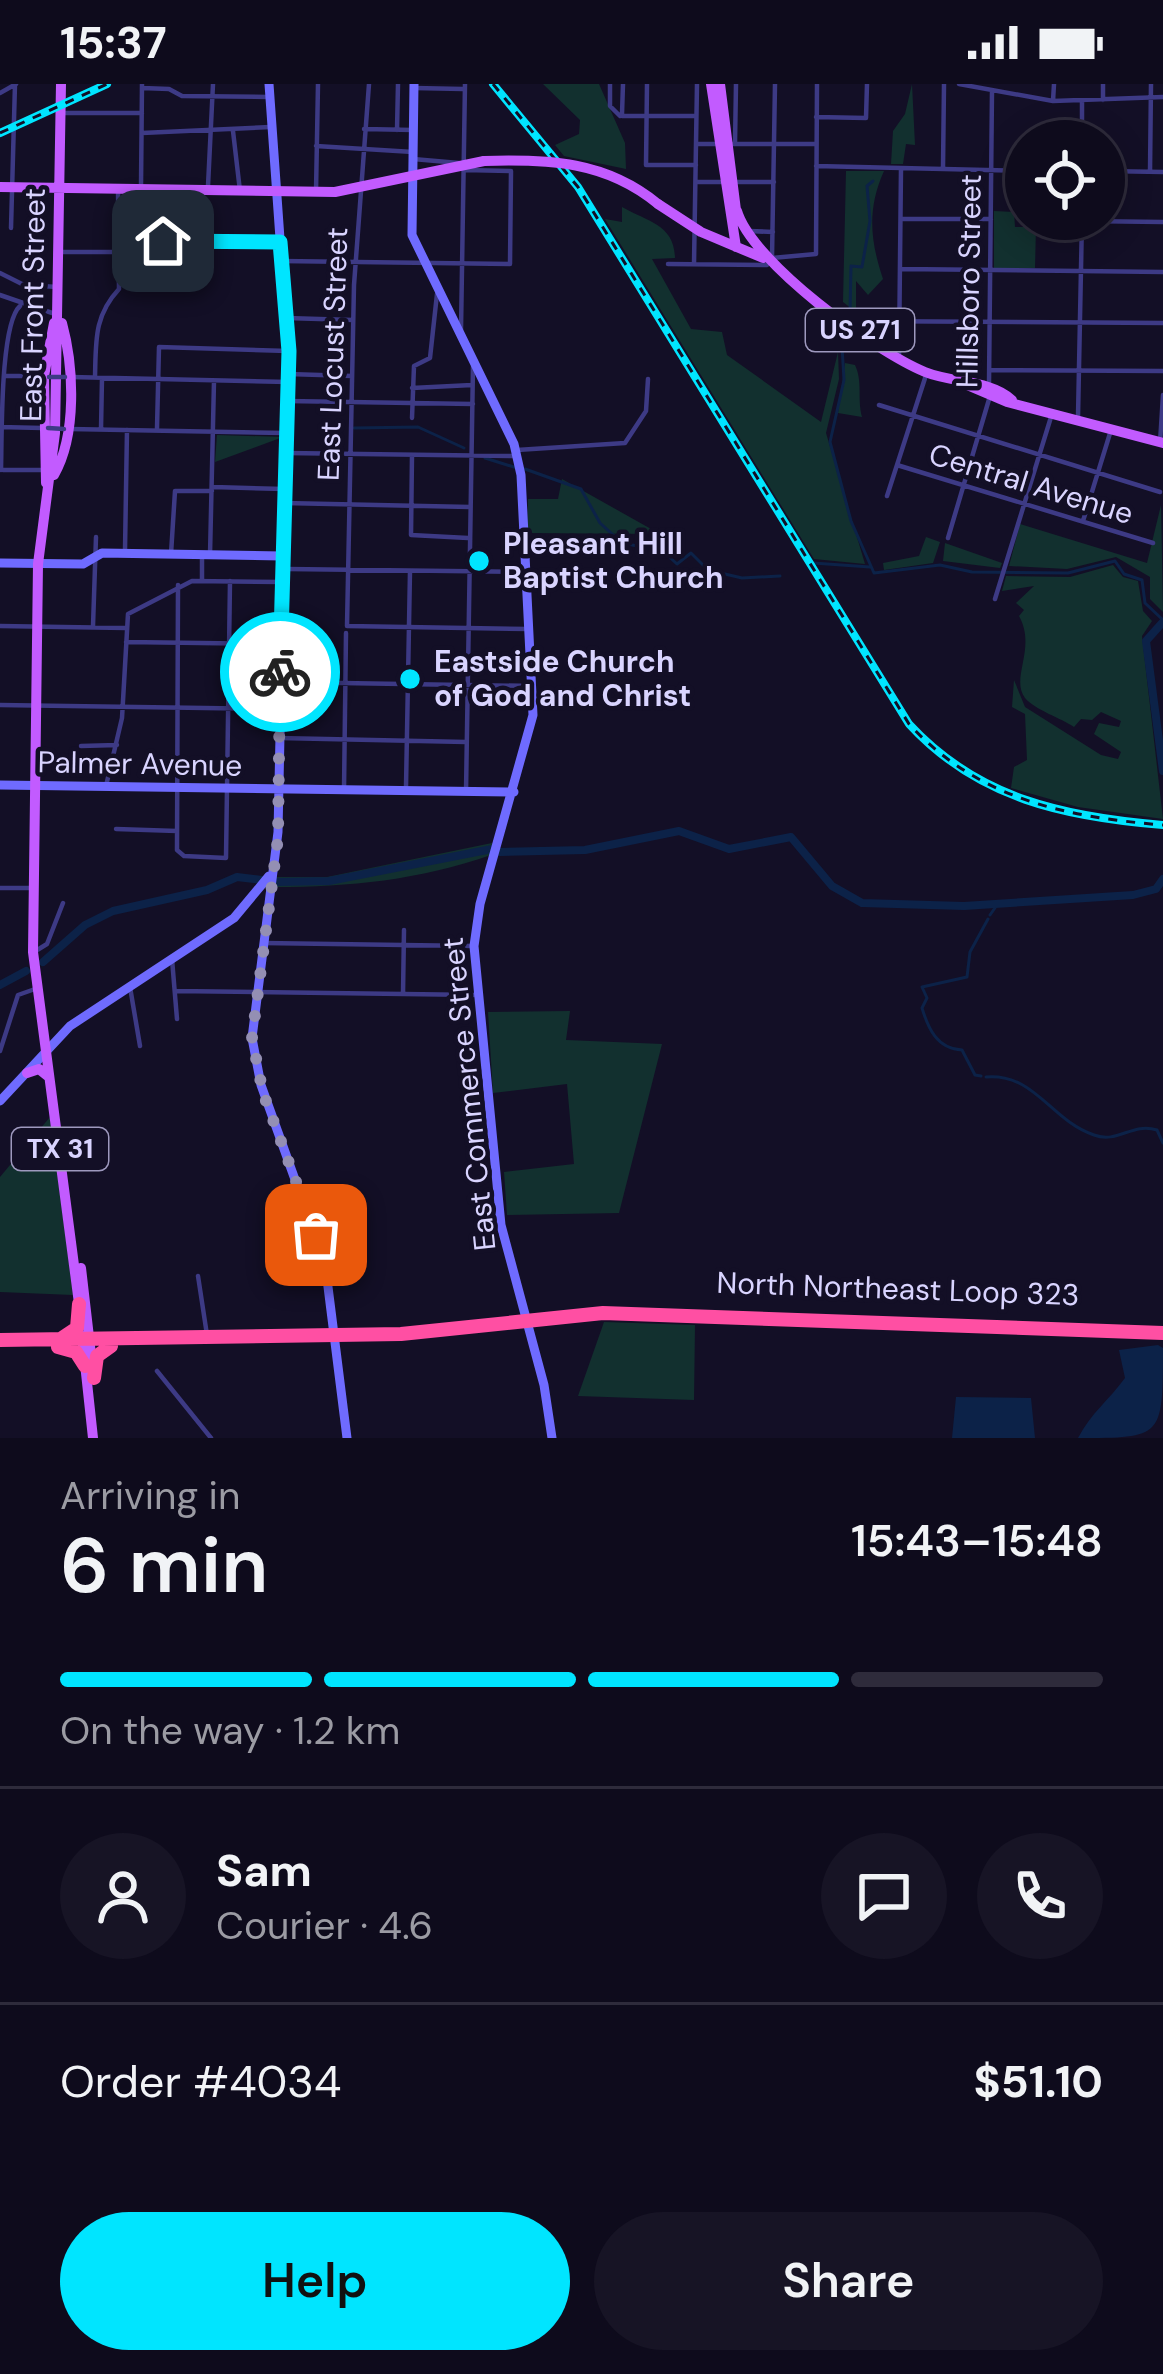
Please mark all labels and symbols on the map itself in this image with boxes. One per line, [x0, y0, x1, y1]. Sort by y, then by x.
street label: Hillsboro Street [947, 174, 990, 388]
street label: East Front Street [11, 188, 54, 422]
pin [112, 190, 214, 292]
street label: East Locust Street [309, 226, 356, 482]
road number: US 271 [806, 309, 914, 351]
street label: Central Avenue [924, 434, 1138, 533]
place label: Pleasant Hill Baptist Church [503, 524, 723, 597]
marker: Pleasant Hill Baptist Church [466, 548, 492, 574]
courier [220, 612, 340, 732]
place label: Eastside Church of God and Christ [434, 642, 691, 715]
marker: Eastside Church of God and Christ [397, 666, 423, 692]
street label: Palmer Avenue [37, 742, 243, 785]
street label: East Commerce Street [433, 935, 504, 1253]
road number: TX 31 [12, 1128, 108, 1170]
pin [265, 1184, 367, 1286]
street label: North Northeast Loop 323 [716, 1263, 1080, 1314]

